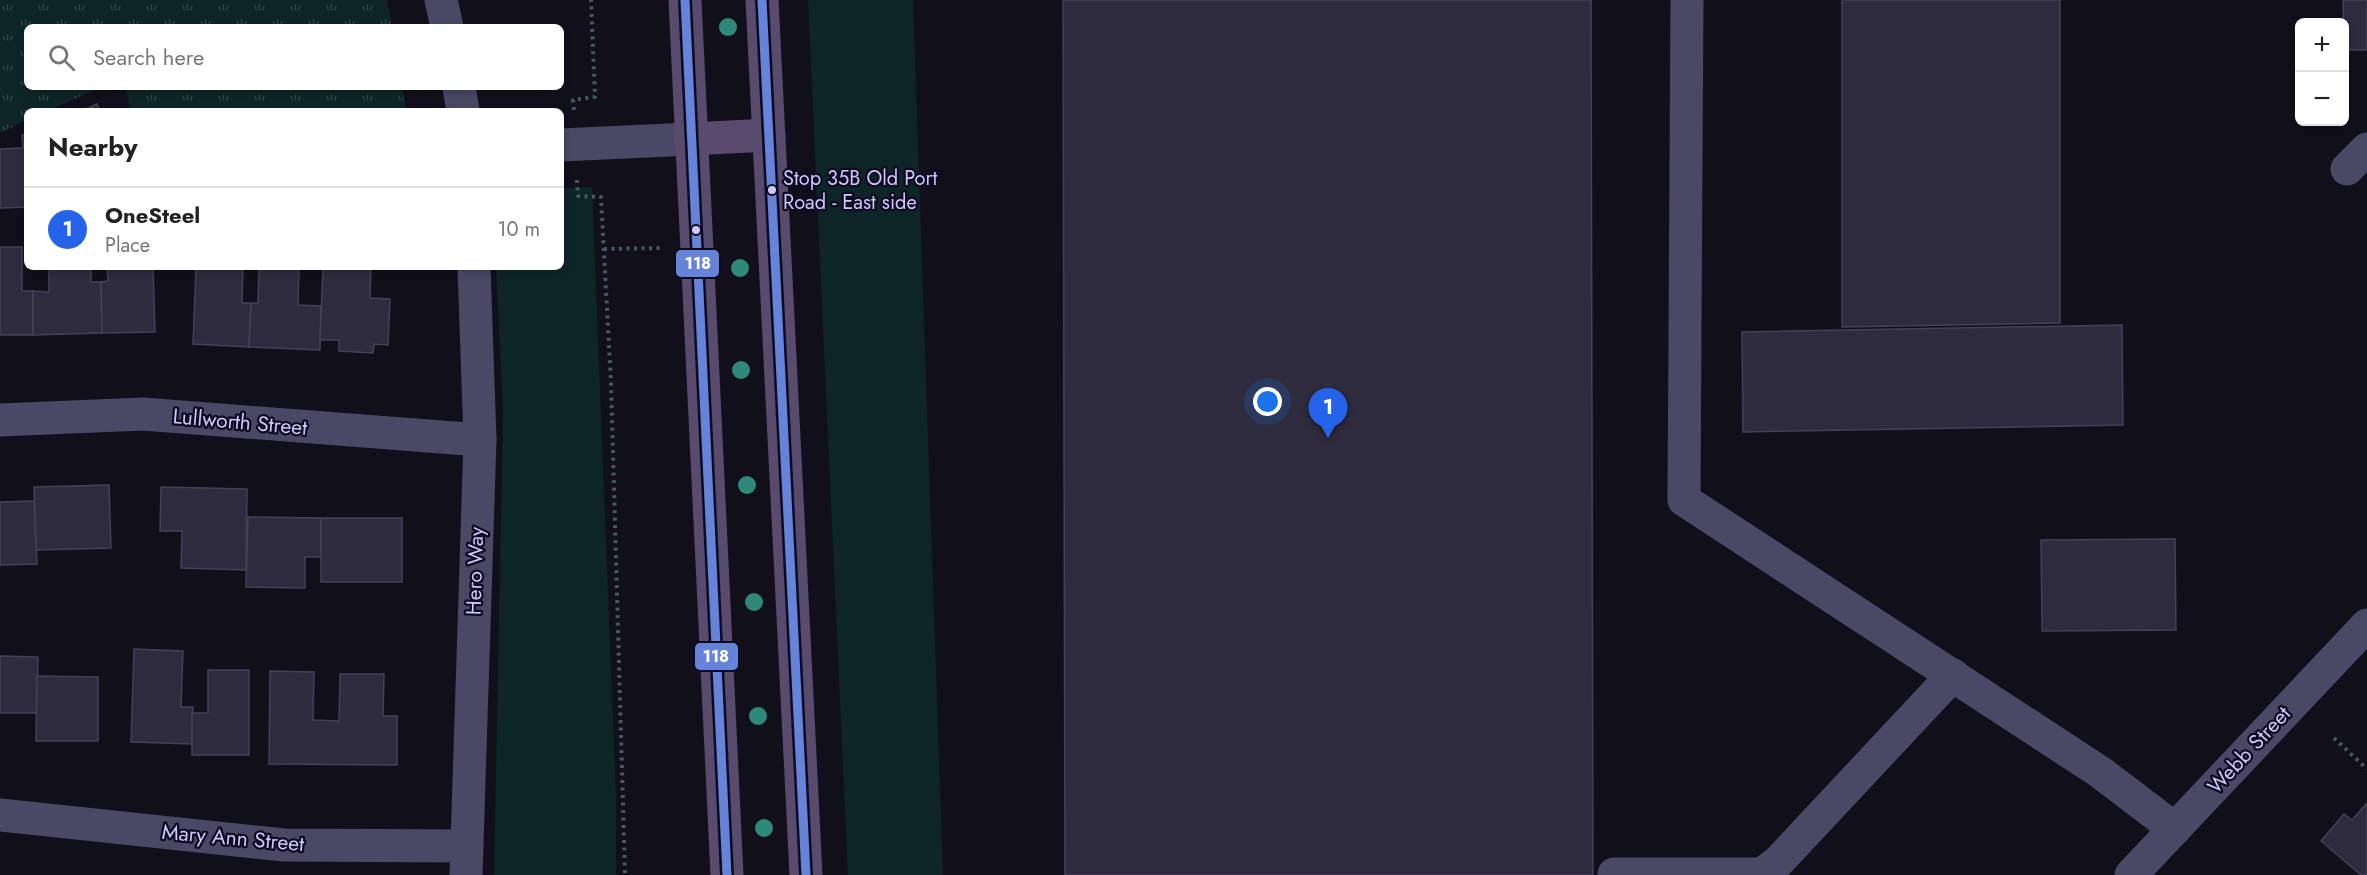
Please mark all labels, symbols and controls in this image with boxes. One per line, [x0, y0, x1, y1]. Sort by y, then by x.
map controls [2295, 18, 2349, 126]
button: + [2295, 18, 2349, 72]
search box [24, 24, 564, 90]
icon: search [45, 41, 78, 74]
text: Search here [93, 41, 204, 73]
button: − [2295, 72, 2349, 126]
text: Nearby [48, 128, 137, 166]
place label: Stop 35B Old Port Road - East side [783, 164, 937, 217]
marker: Stop 35B Old Port Road - East side [766, 184, 778, 196]
text: OneSteel [105, 199, 200, 231]
text: 1 [62, 215, 73, 244]
text: 10 m [497, 215, 540, 244]
unlabelled marker [690, 224, 702, 236]
text: Place [105, 231, 150, 260]
line badge: 118 [675, 249, 720, 278]
text: 118 [685, 252, 711, 275]
your location [1253, 387, 1282, 416]
pin: 1 [1308, 388, 1348, 438]
street label: Lullworth Street [172, 401, 308, 443]
street label: Hero Way [458, 526, 492, 616]
line badge: 118 [694, 642, 739, 671]
text: 118 [703, 645, 729, 668]
street label: Webb Street [2200, 699, 2298, 801]
street label: Mary Ann Street [161, 817, 305, 859]

